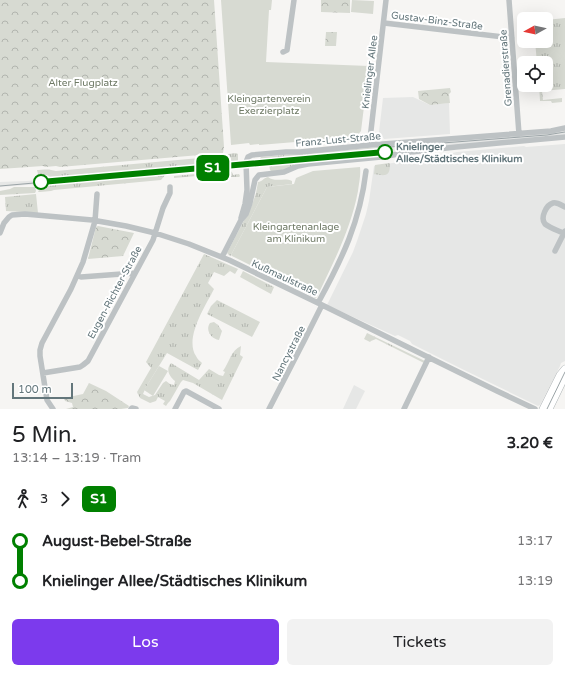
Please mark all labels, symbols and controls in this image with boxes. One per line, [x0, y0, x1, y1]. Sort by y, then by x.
street label: Gustav-Binz-Straße [390, 9, 484, 33]
north arrow [517, 12, 553, 48]
map controls [517, 12, 553, 92]
street label: Grenadierstraße [497, 29, 515, 107]
street label: Knielinger Allee [360, 34, 381, 110]
button: locate [517, 56, 553, 92]
park label: Alter Flugplatz [48, 77, 118, 89]
park label: Kleingartenverein Exerzierplatz [227, 93, 311, 117]
street label: Franz-Lust-Straße [295, 130, 382, 150]
place label: Knielinger Allee/Städtisches Klinikum [396, 141, 522, 165]
marker: Knielinger Allee/Städtisches Klinikum [377, 144, 393, 160]
line badge: S1 [195, 155, 231, 181]
text: S1 [204, 159, 222, 176]
unlabelled marker [33, 174, 49, 190]
park label: Kleingartenanlage am Klinikum [253, 221, 340, 245]
street label: Eugen-Richter-Straße [85, 244, 145, 341]
street label: Kußmaulstraße [249, 257, 320, 299]
street label: Nancystraße [270, 324, 308, 383]
scale bar [12, 381, 73, 400]
text: 100 m [18, 383, 52, 396]
text: 5 Min. [12, 422, 77, 448]
text: 3.20 € [507, 434, 553, 452]
text: 13:14 – 13:19 · Tram [12, 450, 141, 466]
icon: walk [12, 488, 34, 510]
icon: forward [54, 488, 76, 510]
text: S1 [90, 490, 108, 507]
text: 3 [40, 491, 48, 507]
text: August-Bebel-Straße [42, 532, 192, 550]
text: 13:17 [517, 533, 553, 549]
text: Knielinger Allee/Städtisches Klinikum [42, 572, 307, 590]
text: 13:19 [517, 573, 553, 589]
button: Los [12, 619, 279, 665]
button: Tickets [287, 619, 553, 665]

